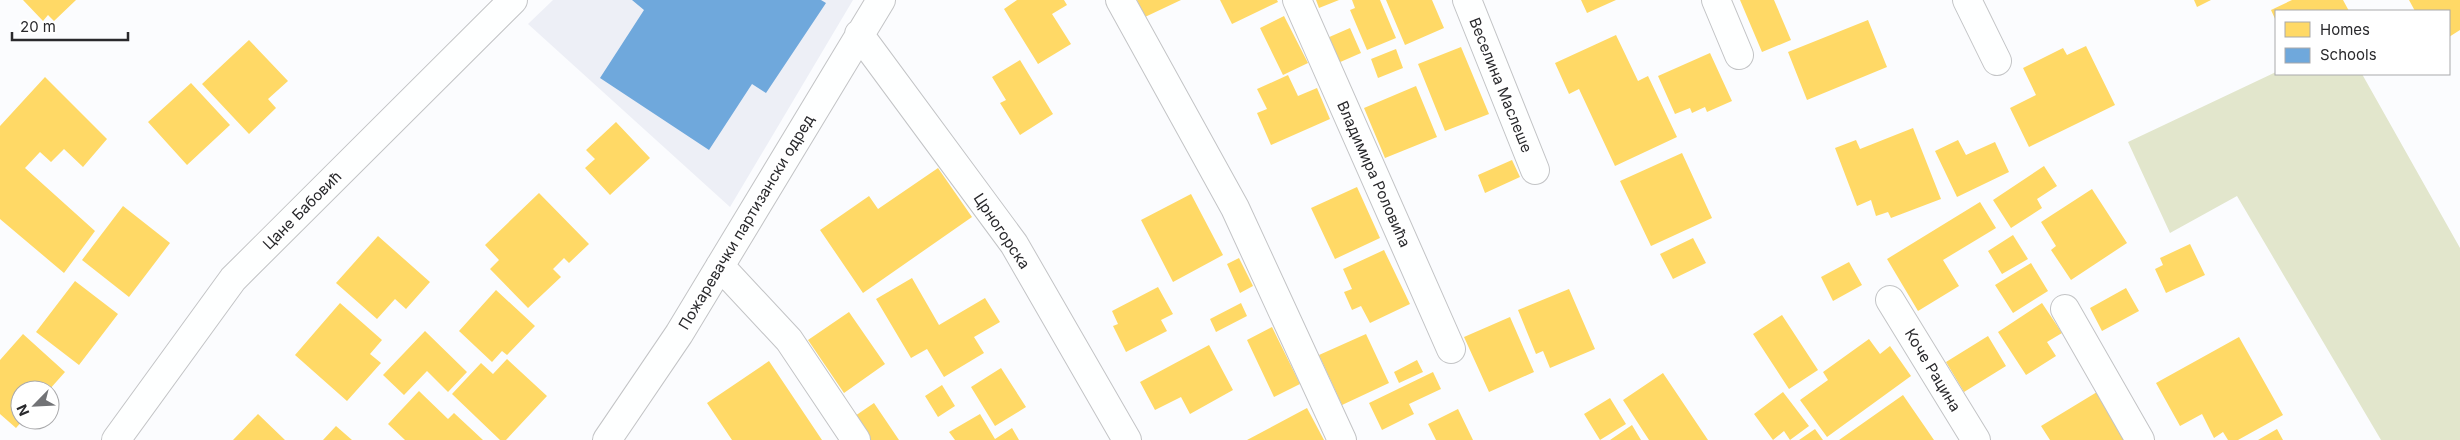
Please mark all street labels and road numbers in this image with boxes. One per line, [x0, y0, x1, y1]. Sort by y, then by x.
street label: Веселина Маслеше [1465, 15, 1537, 155]
street label: Владимира Роловића [1333, 98, 1415, 250]
street label: Пожаревачки партизански одред [674, 111, 818, 333]
street label: Цане Бабовић [259, 167, 345, 253]
street label: Црногорска [970, 189, 1034, 273]
street label: Коче Рацина [1901, 325, 1965, 415]

